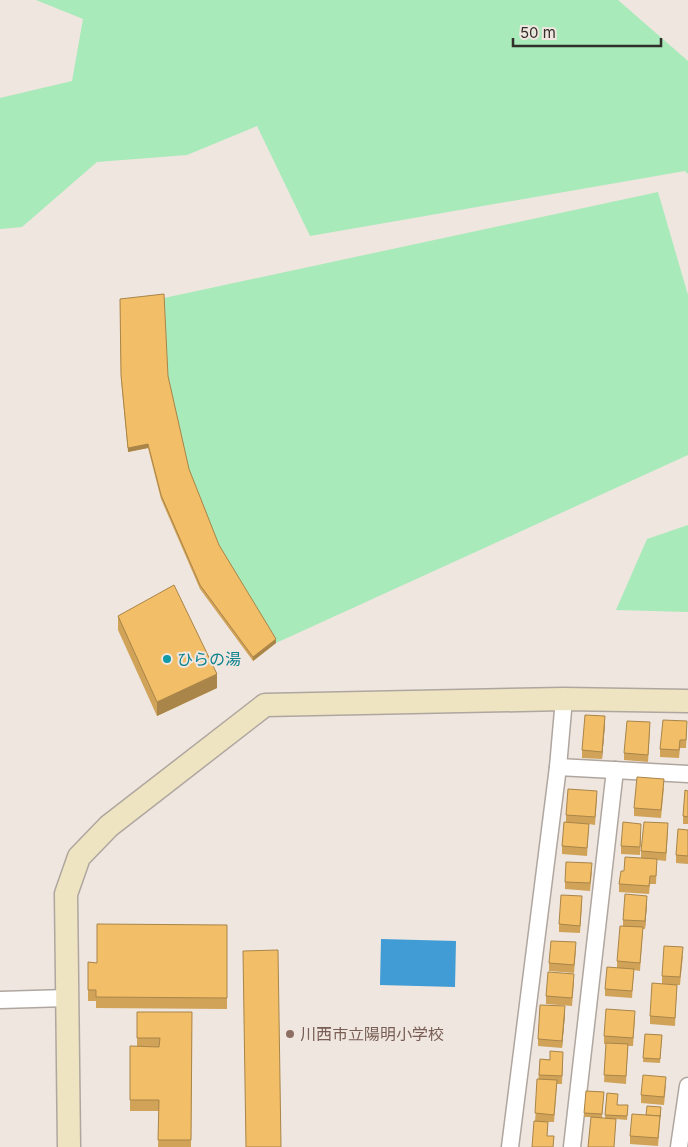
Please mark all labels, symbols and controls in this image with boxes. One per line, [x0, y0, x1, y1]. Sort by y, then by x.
scale bar [513, 15, 660, 47]
text: 50 m [520, 23, 556, 42]
place label: ひらの湯 [177, 649, 241, 669]
marker: ひらの湯 [161, 653, 173, 665]
place label: 川西市立陽明小学校 [300, 1024, 444, 1044]
marker: 川西市立陽明小学校 [284, 1028, 296, 1040]

